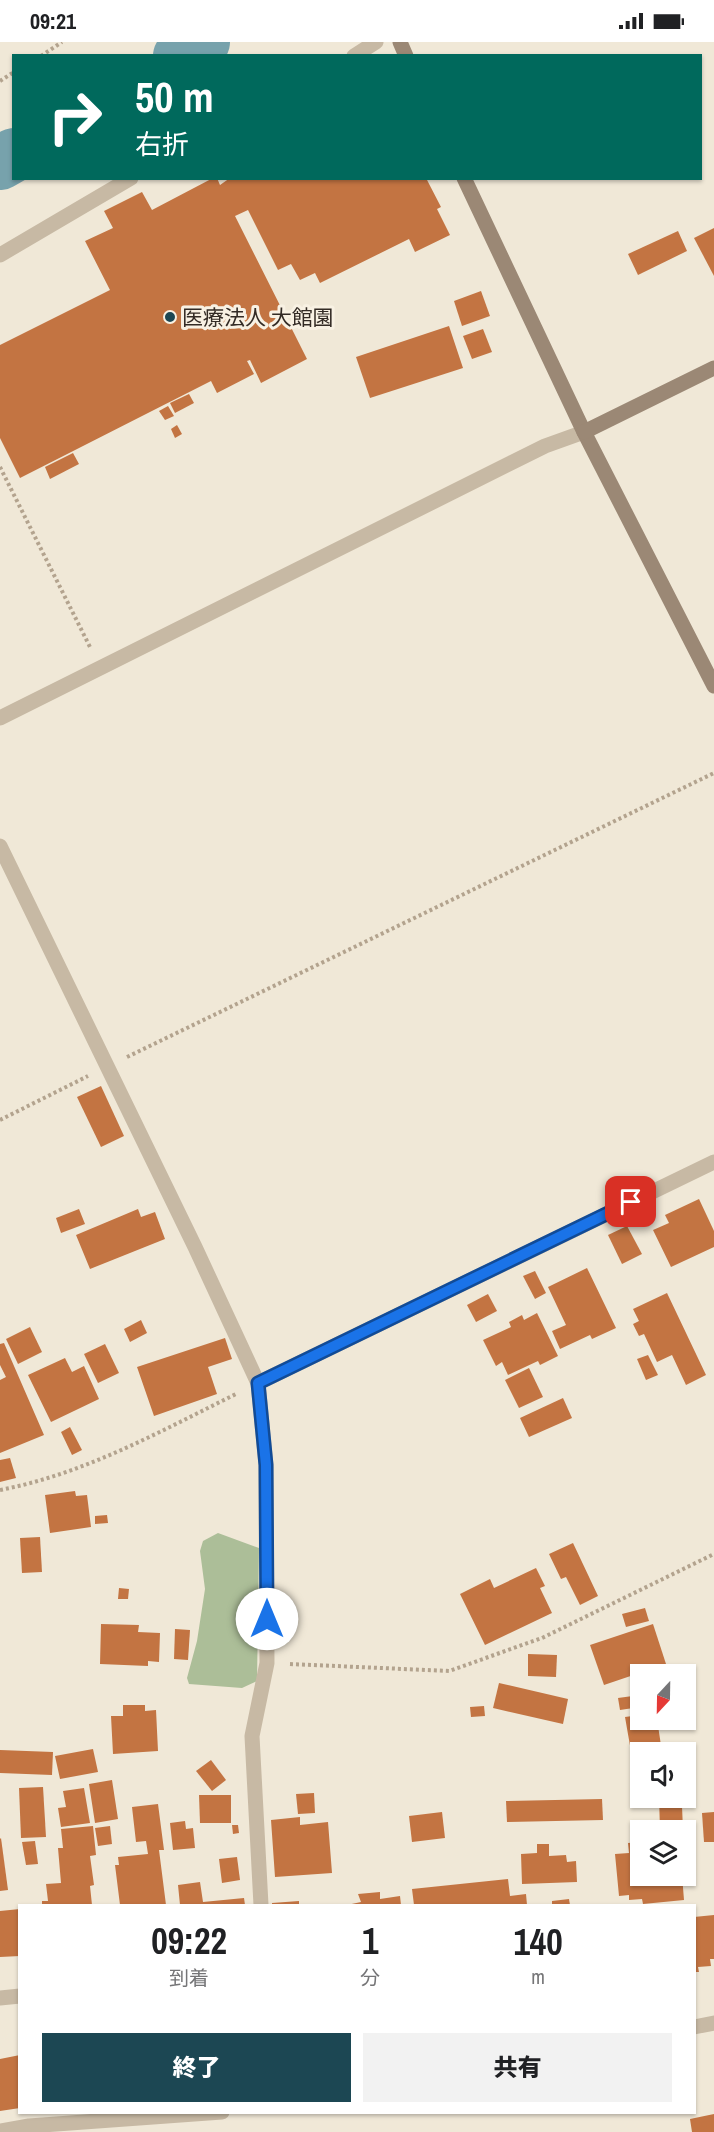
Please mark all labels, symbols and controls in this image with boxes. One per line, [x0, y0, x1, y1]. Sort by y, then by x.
text: 09:21 [30, 6, 76, 36]
text: 50 m [135, 69, 214, 125]
icon: right [36, 78, 114, 156]
text: 右折 [135, 126, 189, 162]
place label: 医療法人 大館園 [182, 303, 334, 332]
marker: 医療法人 大館園 [163, 310, 177, 324]
pin [605, 1176, 656, 1227]
icon: arrive [614, 1185, 647, 1218]
position arrow [235, 1587, 299, 1651]
north arrow [630, 1664, 696, 1730]
map controls [630, 1664, 696, 1886]
button: sound [630, 1742, 696, 1808]
button: layers [630, 1820, 696, 1886]
text: 09:22 [151, 1917, 227, 1965]
text: 1 [362, 1917, 378, 1965]
text: 140 [513, 1918, 563, 1966]
text: m [531, 1963, 545, 1990]
text: 到着 [169, 1964, 209, 1991]
text: 分 [360, 1964, 380, 1991]
button: 終了 [42, 2033, 351, 2102]
button: 共有 [363, 2033, 672, 2102]

